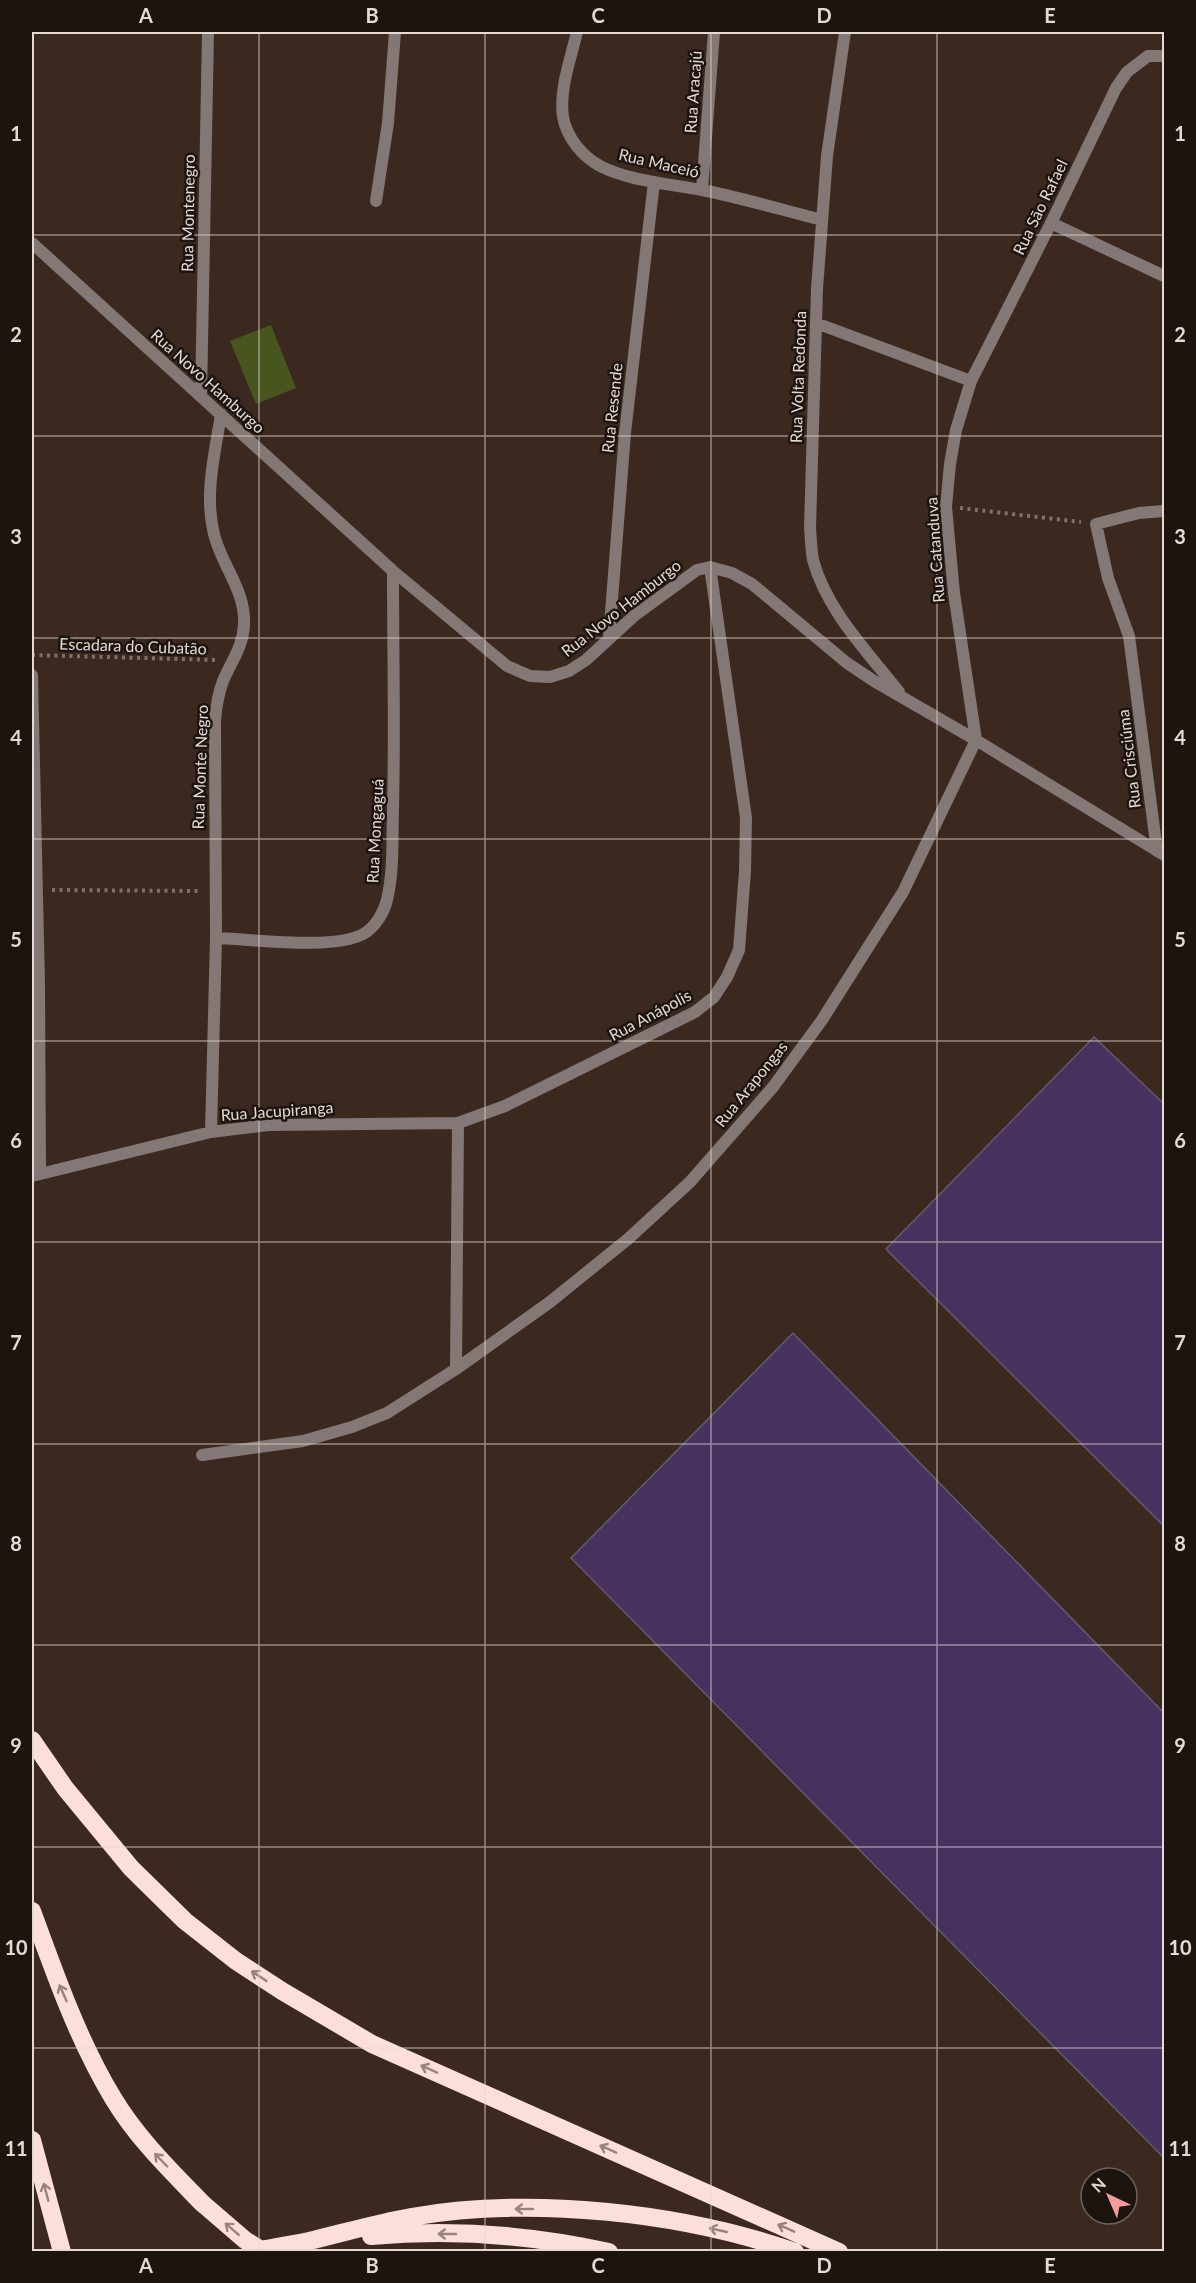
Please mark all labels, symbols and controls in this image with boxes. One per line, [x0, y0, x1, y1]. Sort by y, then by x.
text: A [138, 3, 153, 27]
text: B [365, 3, 379, 27]
text: C [591, 3, 605, 27]
text: D [816, 3, 832, 27]
text: E [1044, 3, 1056, 27]
street label: Rua Aracajú [680, 50, 705, 134]
text: 1 [10, 121, 22, 145]
text: 1 [1174, 121, 1186, 145]
street label: Rua Maceió [617, 144, 701, 181]
street label: Rua Montenegro [177, 154, 198, 272]
street label: Rua São Rafael [1008, 156, 1071, 258]
street label: Rua Volta Redonda [786, 311, 809, 443]
text: 2 [10, 322, 22, 346]
text: 2 [1174, 322, 1186, 346]
street label: Rua Novo Hamburgo [148, 325, 269, 437]
street label: Rua Resende [597, 362, 626, 454]
street label: Rua Catanduva [921, 497, 948, 603]
text: 3 [10, 524, 22, 548]
text: 3 [1174, 524, 1186, 548]
street label: Rua Novo Hamburgo [557, 555, 684, 660]
street label: Escadara do Cubatão [59, 633, 207, 658]
street label: Rua Monte Negro [188, 704, 211, 830]
street label: Rua Crisciúma [1113, 709, 1144, 810]
text: 4 [10, 725, 22, 749]
text: 4 [1174, 725, 1186, 749]
street label: Rua Mongaguá [362, 778, 387, 884]
text: 5 [10, 927, 22, 951]
text: 5 [1174, 927, 1186, 951]
street label: Rua Anápolis [605, 985, 694, 1044]
street label: Rua Arapongas [710, 1037, 791, 1130]
street label: Rua Jacupiranga [220, 1097, 334, 1124]
text: 6 [10, 1128, 22, 1152]
text: 6 [1174, 1128, 1186, 1152]
text: 7 [10, 1330, 22, 1354]
text: 7 [1174, 1330, 1186, 1354]
text: 8 [10, 1531, 22, 1555]
text: 8 [1174, 1531, 1186, 1555]
text: 9 [10, 1733, 22, 1757]
text: 9 [1174, 1733, 1186, 1757]
text: 10 [4, 1935, 28, 1959]
text: 10 [1168, 1935, 1192, 1959]
one-way arrow [251, 1970, 267, 1982]
one-way arrow [57, 1985, 68, 2003]
one-way arrow [421, 2063, 439, 2075]
text: 11 [4, 2136, 28, 2160]
text: 11 [1168, 2136, 1192, 2160]
one-way arrow [599, 2142, 617, 2154]
one-way arrow [154, 2153, 168, 2168]
north arrow [1079, 2166, 1139, 2226]
text: N [1087, 2174, 1109, 2196]
one-way arrow [39, 2183, 51, 2202]
one-way arrow [515, 2203, 535, 2215]
one-way arrow [777, 2221, 795, 2233]
one-way arrow [225, 2222, 240, 2236]
one-way arrow [709, 2224, 728, 2236]
one-way arrow [437, 2228, 457, 2240]
text: A [138, 2253, 153, 2277]
text: B [365, 2253, 379, 2277]
text: C [591, 2253, 605, 2277]
text: D [816, 2253, 832, 2277]
text: E [1044, 2253, 1056, 2277]

